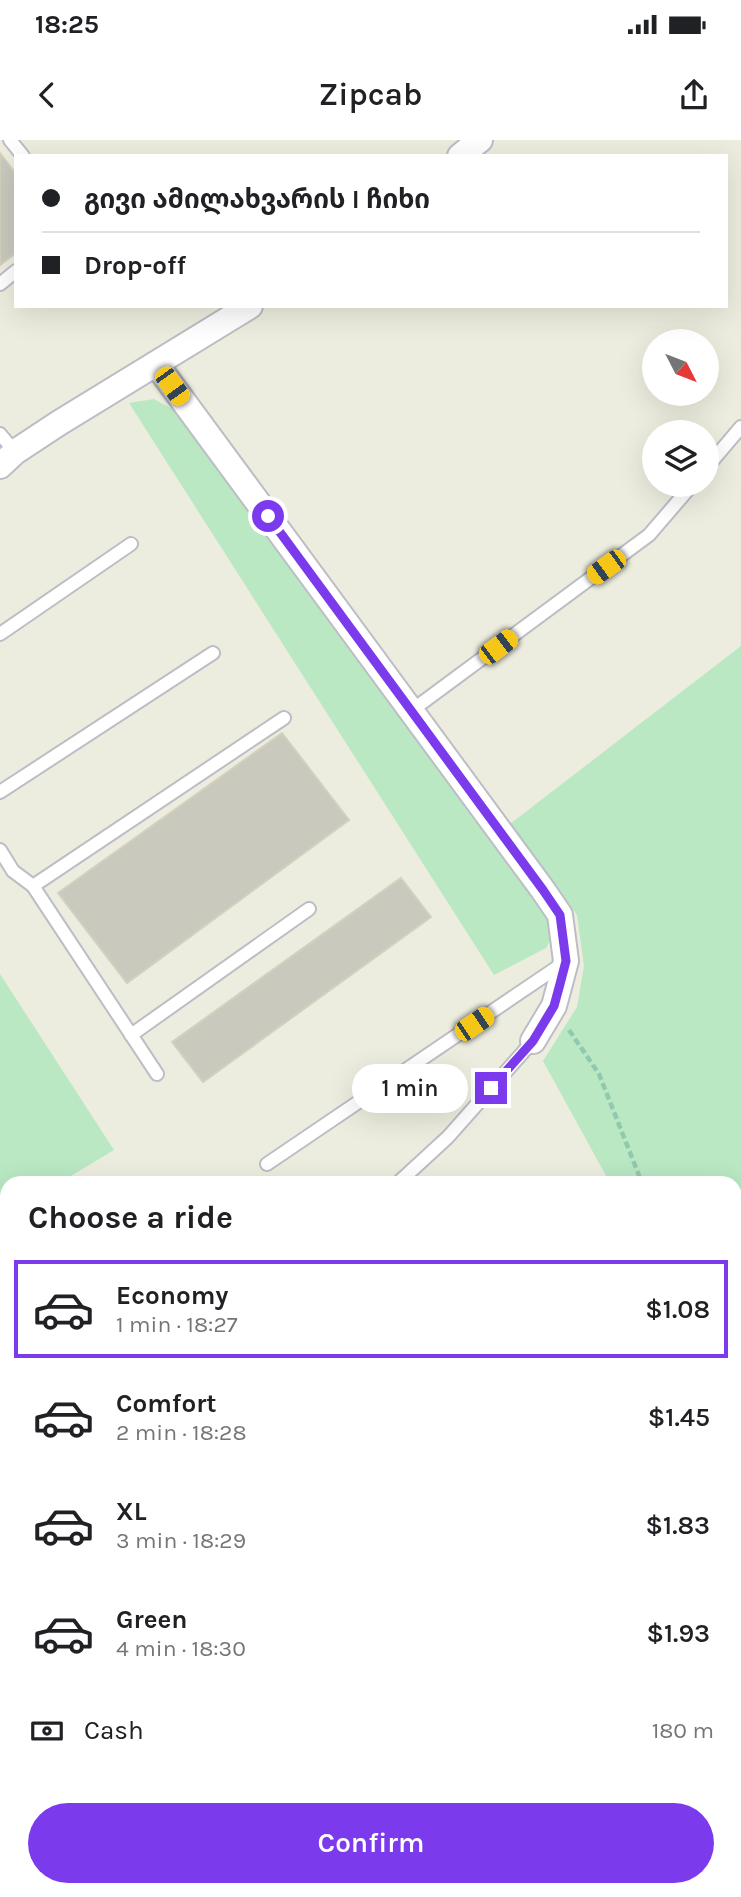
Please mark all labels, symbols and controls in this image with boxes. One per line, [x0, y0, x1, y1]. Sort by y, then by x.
text: 18:25 [35, 9, 99, 40]
icon: back [28, 76, 66, 114]
text: Zipcab [318, 76, 423, 113]
icon: share [675, 76, 713, 114]
text: გივი ამილახვარის I ჩიხი [84, 184, 430, 215]
text: Drop-off [84, 250, 186, 281]
north arrow [642, 329, 719, 406]
map controls [642, 329, 719, 497]
car [152, 363, 193, 409]
button: layers [642, 420, 719, 497]
route start [252, 500, 284, 532]
car [583, 546, 630, 588]
car [475, 626, 522, 668]
car [451, 1004, 498, 1044]
callout: 1 min [351, 1063, 466, 1112]
route end [475, 1072, 507, 1104]
text: 1 min [381, 1075, 439, 1102]
text: Choose a ride [28, 1199, 233, 1236]
icon: car [32, 1278, 95, 1341]
text: Economy [116, 1280, 228, 1311]
text: $1.08 [645, 1294, 710, 1325]
text: 1 min · 18:27 [116, 1311, 238, 1338]
icon: car [32, 1386, 95, 1449]
text: Comfort [116, 1388, 217, 1419]
text: $1.45 [648, 1402, 710, 1433]
text: 2 min · 18:28 [116, 1419, 247, 1446]
icon: car [32, 1494, 95, 1557]
text: XL [116, 1496, 147, 1527]
text: $1.83 [646, 1510, 710, 1541]
text: 3 min · 18:29 [116, 1527, 246, 1554]
icon: car [32, 1602, 95, 1665]
text: Green [116, 1604, 188, 1635]
text: $1.93 [646, 1618, 710, 1649]
text: 4 min · 18:30 [116, 1635, 246, 1662]
icon: cash [28, 1712, 66, 1750]
text: Cash [84, 1715, 144, 1746]
text: 180 m [652, 1717, 714, 1744]
button: Confirm [28, 1803, 714, 1883]

